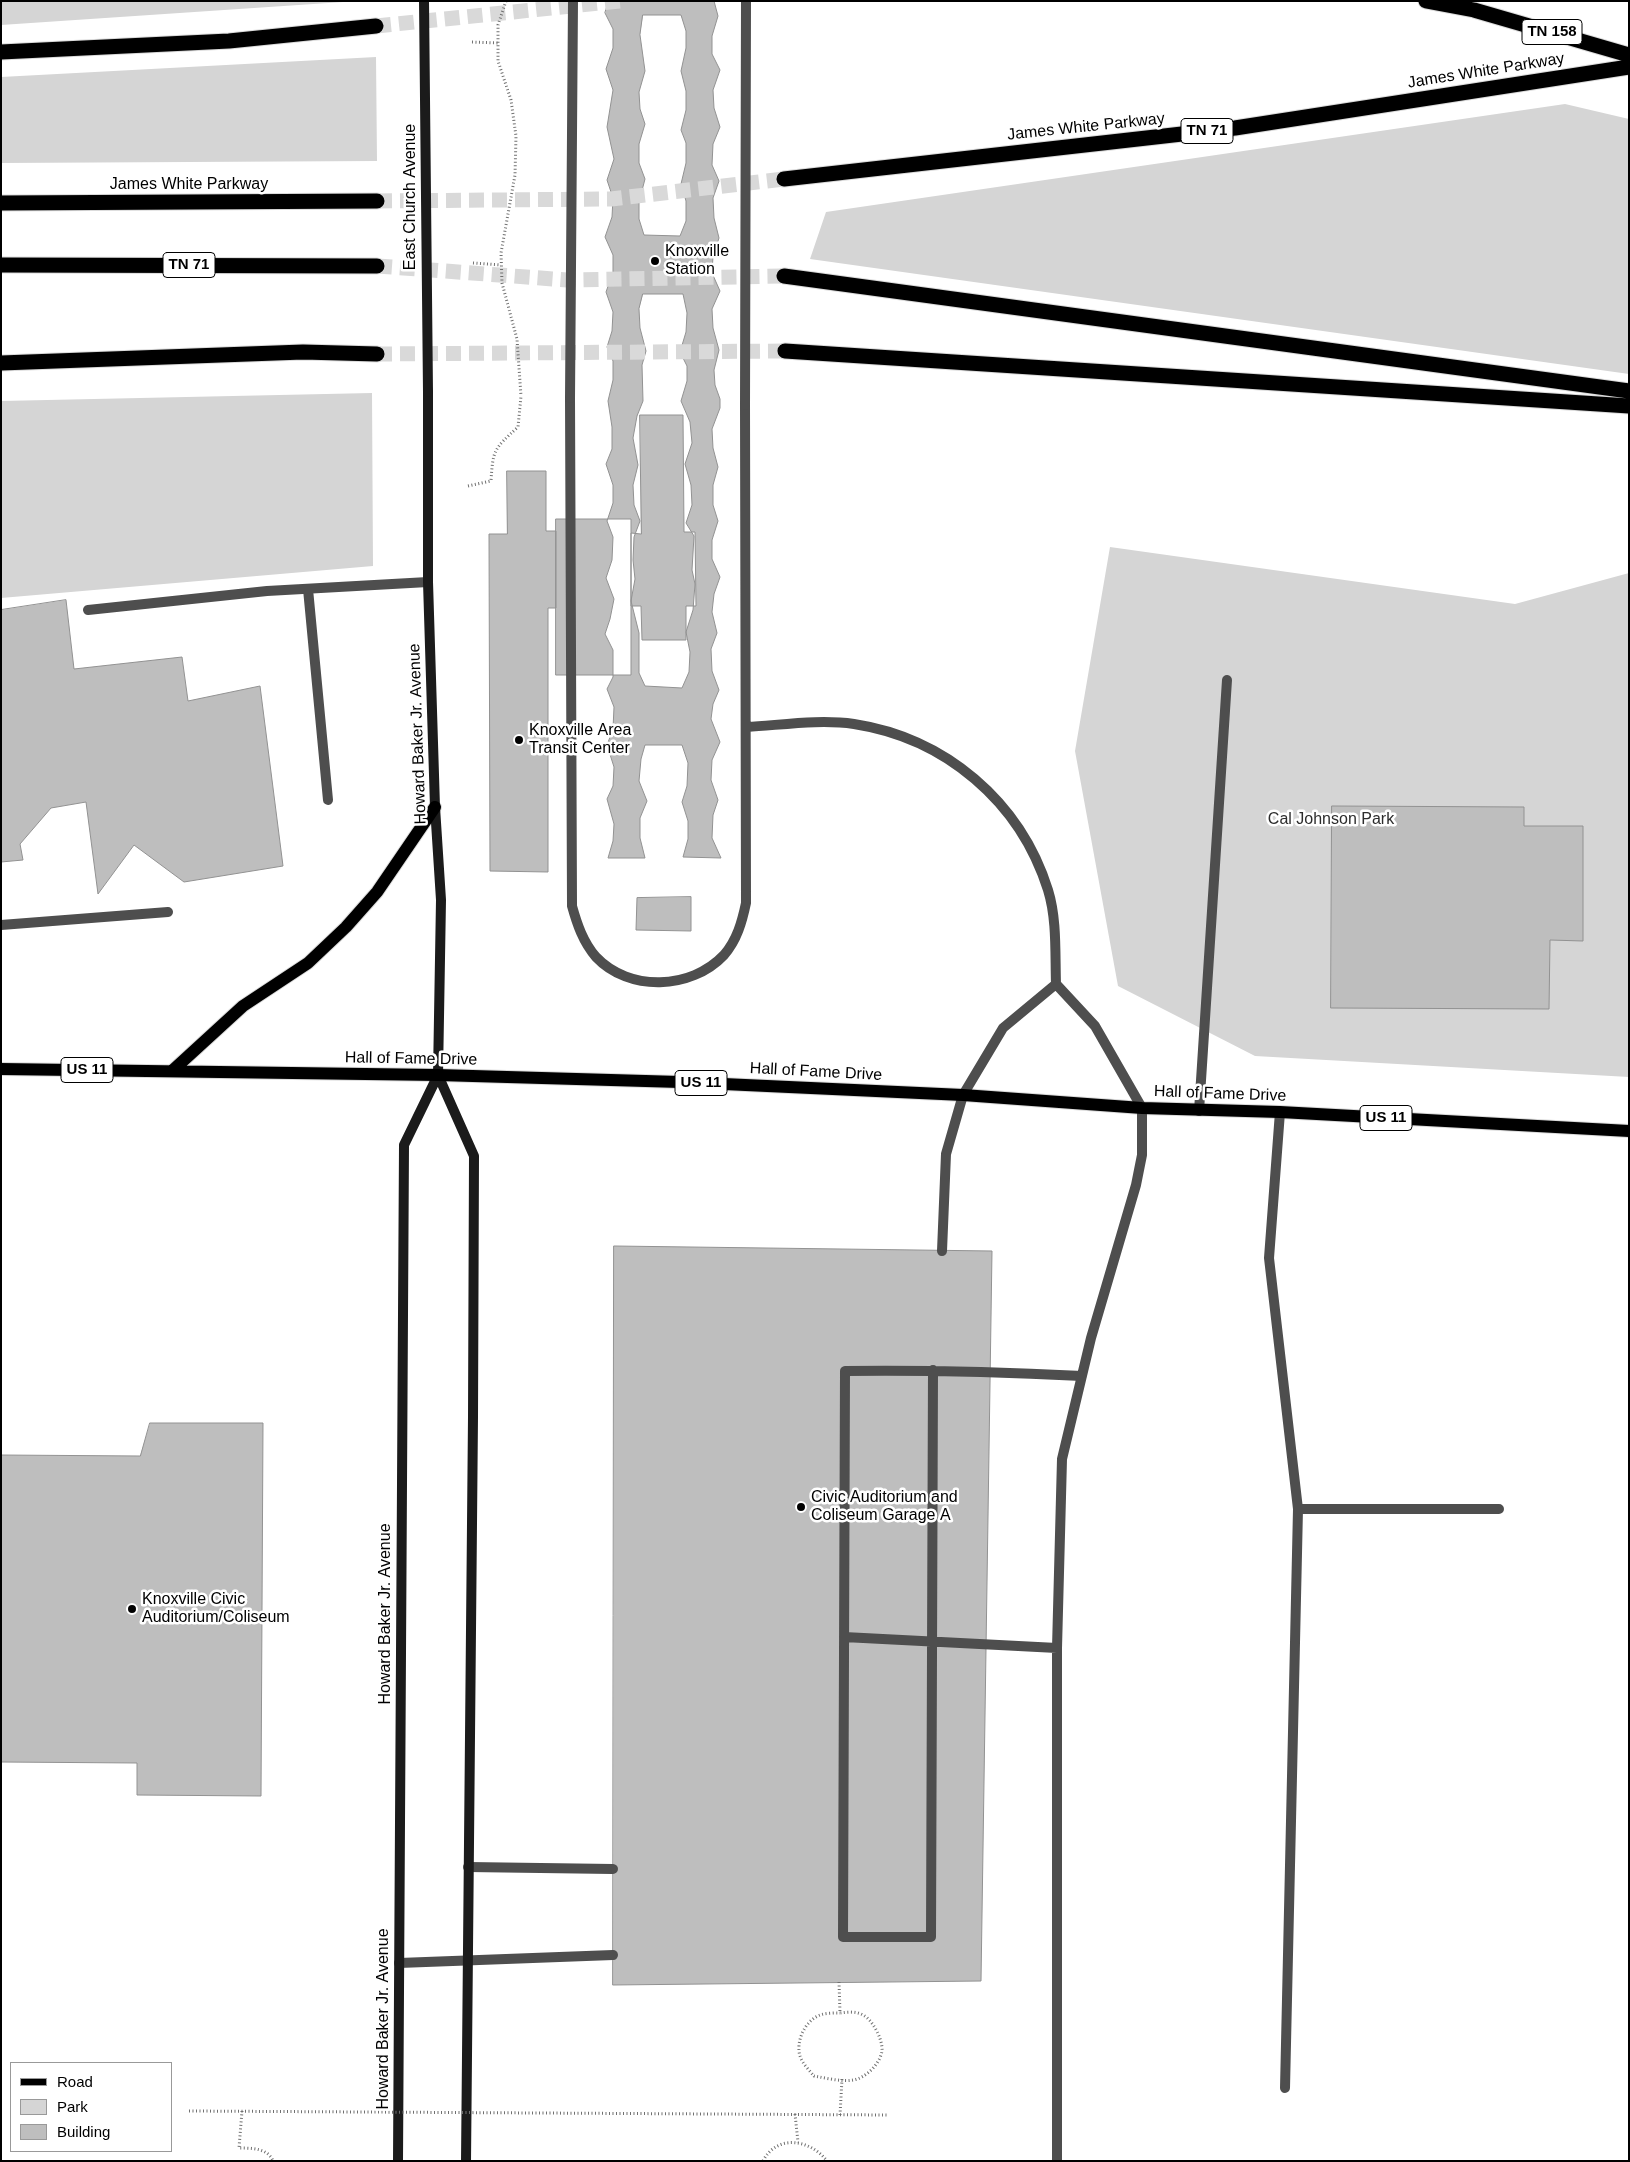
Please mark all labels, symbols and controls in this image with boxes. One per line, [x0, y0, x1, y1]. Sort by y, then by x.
road number: TN 158 [1522, 20, 1582, 44]
street label: James White Parkway [1406, 49, 1566, 93]
street label: James White Parkway [1006, 109, 1166, 145]
road number: TN 71 [1181, 118, 1233, 144]
street label: East Church Avenue [401, 124, 421, 270]
street label: James White Parkway [110, 175, 268, 195]
place label: Knoxville Station [665, 242, 729, 280]
road number: TN 71 [163, 252, 215, 278]
marker: Knoxville Station [649, 255, 661, 267]
street label: Howard Baker Jr. Avenue [405, 643, 431, 825]
place label: Knoxville Area Transit Center [529, 721, 631, 759]
marker: Knoxville Area Transit Center [513, 734, 525, 746]
park label: Cal Johnson Park [1268, 810, 1394, 830]
street label: Hall of Fame Drive [345, 1048, 477, 1070]
road number: US 11 [61, 1058, 113, 1082]
street label: Hall of Fame Drive [749, 1059, 883, 1085]
road number: US 11 [675, 1070, 727, 1096]
street label: Hall of Fame Drive [1153, 1082, 1287, 1106]
road number: US 11 [1360, 1106, 1412, 1130]
place label: Civic Auditorium and Coliseum Garage A [811, 1488, 958, 1526]
marker: Civic Auditorium and Coliseum Garage A [795, 1501, 807, 1513]
street label: Howard Baker Jr. Avenue [376, 1523, 396, 1705]
place label: Knoxville Civic Auditorium/Coliseum [142, 1590, 290, 1628]
marker: Knoxville Civic Auditorium/Coliseum [126, 1603, 138, 1615]
street label: Howard Baker Jr. Avenue [374, 1928, 394, 2110]
legend [10, 2062, 172, 2152]
text: Road [57, 2073, 93, 2090]
text: Park [57, 2098, 88, 2115]
text: Building [57, 2123, 110, 2140]

